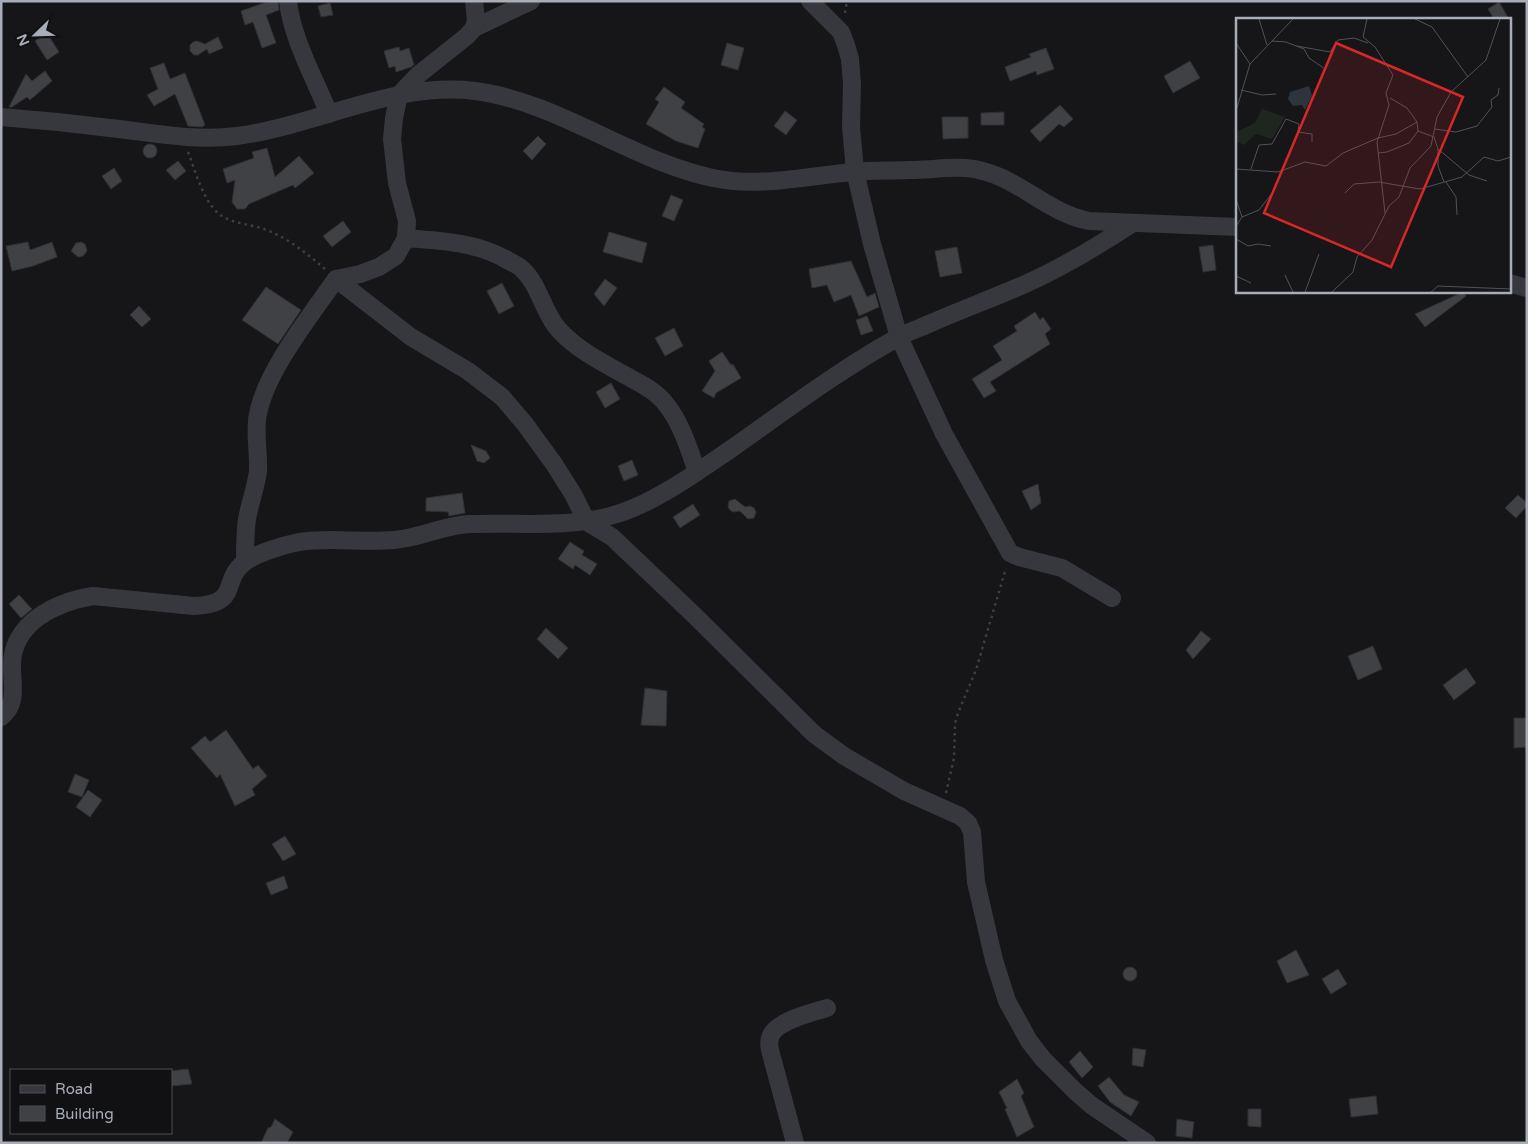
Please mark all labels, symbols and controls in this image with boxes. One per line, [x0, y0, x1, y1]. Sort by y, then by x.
north arrow [10, 10, 60, 60]
inset map [1236, 18, 1510, 292]
text: N [13, 31, 34, 48]
legend [10, 1069, 172, 1134]
text: Road [55, 1080, 93, 1098]
text: Building [55, 1105, 114, 1123]

